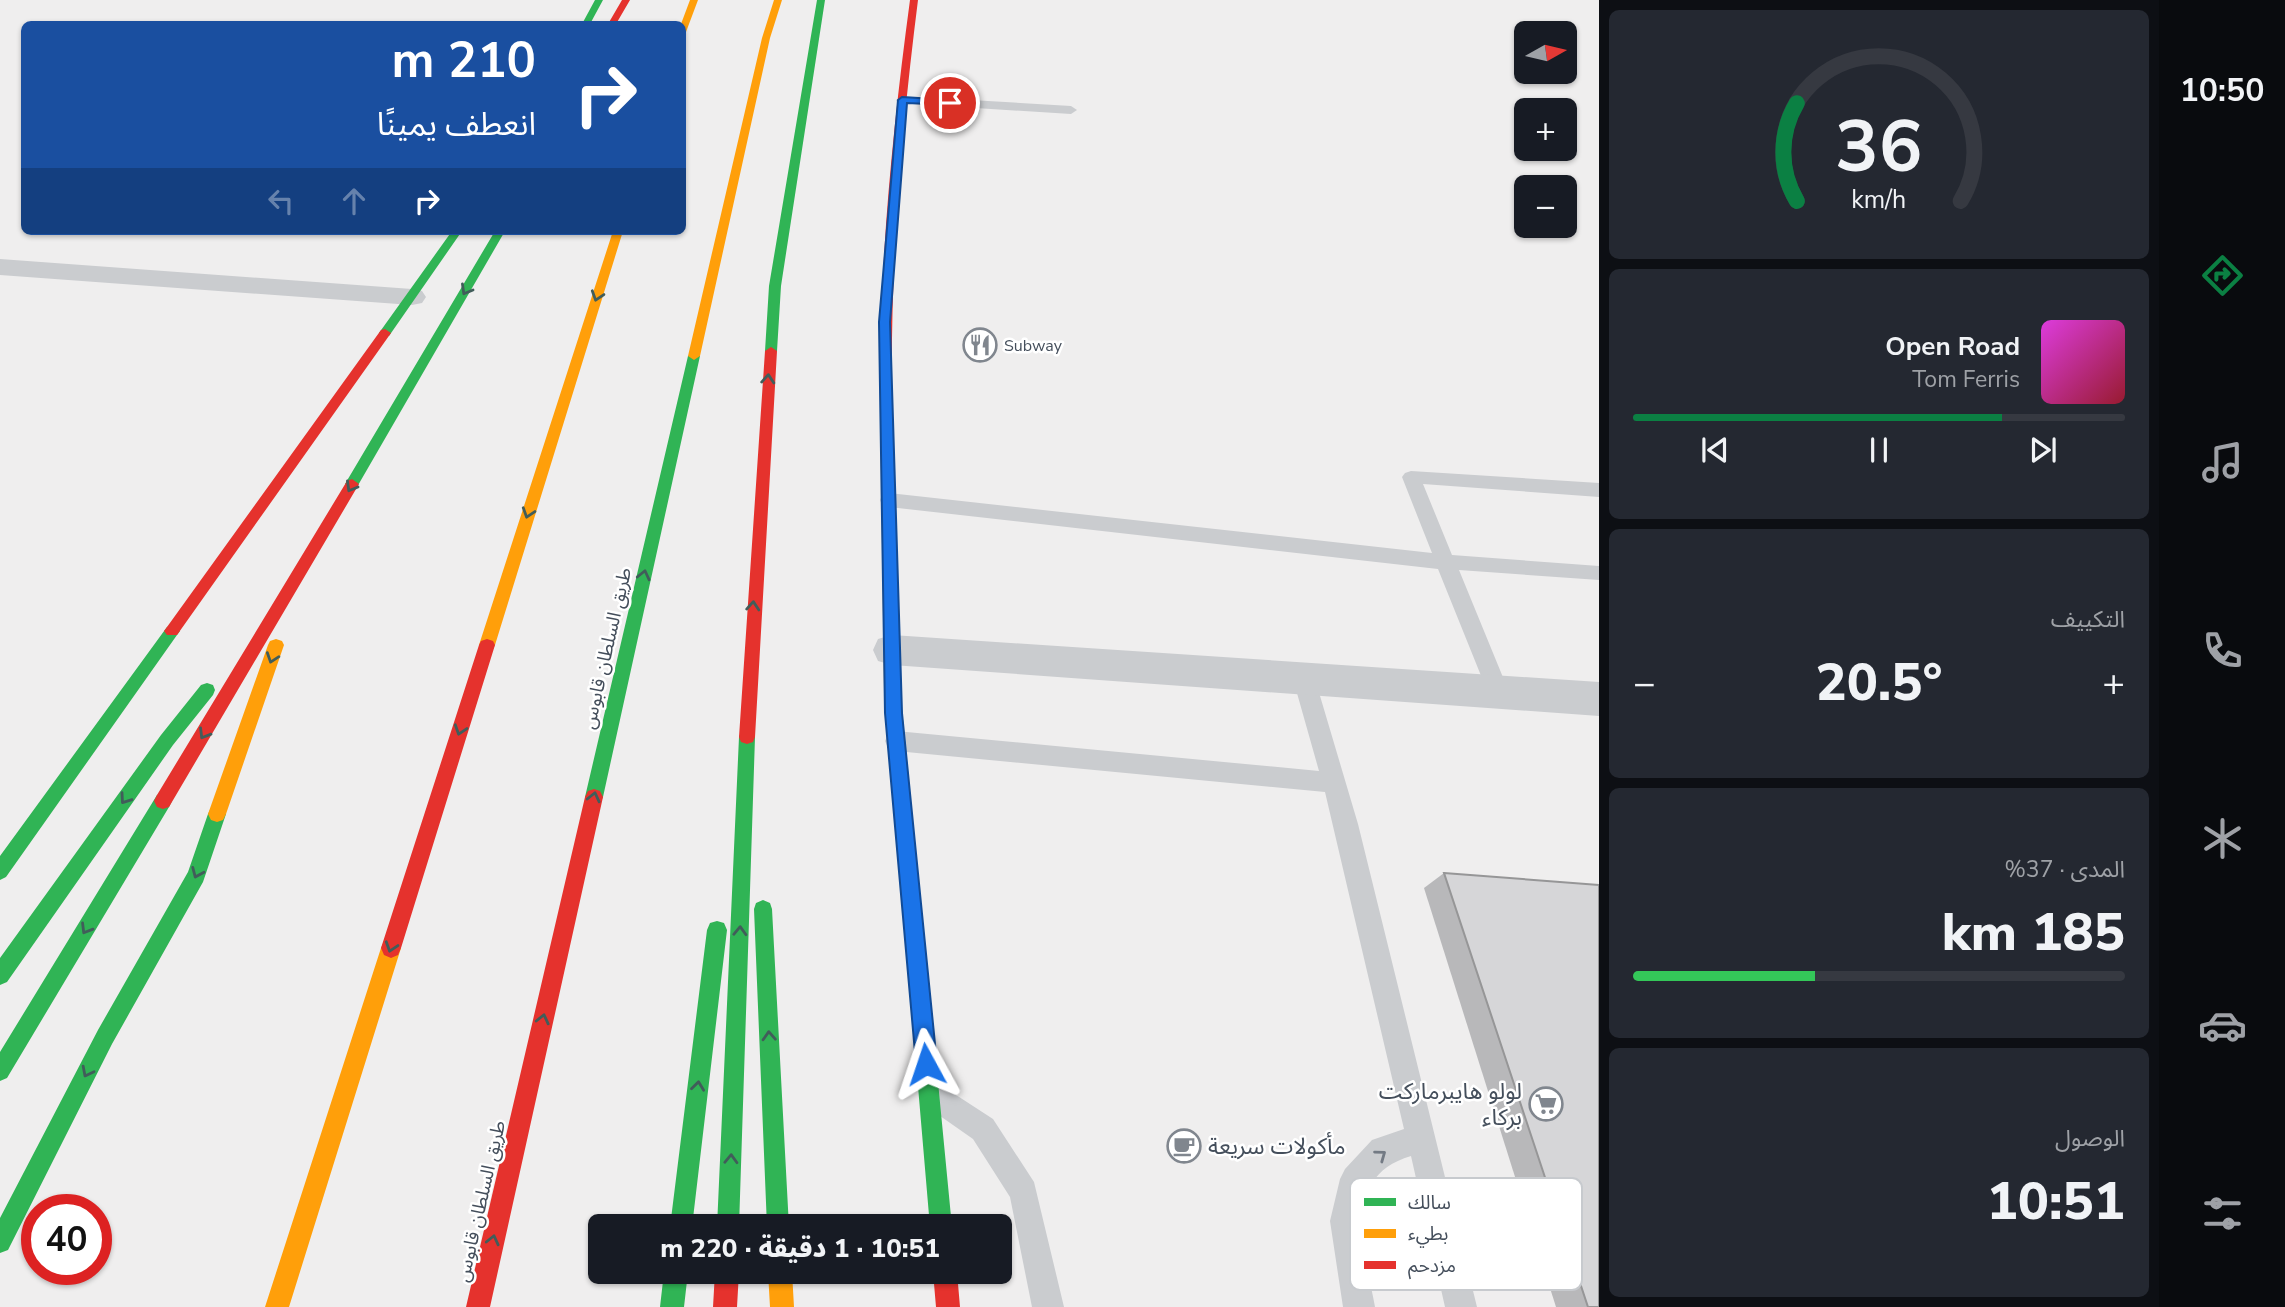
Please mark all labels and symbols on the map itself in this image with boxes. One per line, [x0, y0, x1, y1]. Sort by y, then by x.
north arrow [1514, 21, 1577, 84]
pin [920, 73, 980, 133]
one-way arrow [461, 283, 474, 295]
one-way arrow [591, 289, 605, 302]
restaurant icon: Subway [961, 326, 999, 364]
place label: Subway [1004, 335, 1063, 357]
one-way arrow [761, 373, 776, 384]
one-way arrow [347, 479, 360, 492]
one-way arrow [522, 507, 537, 519]
street label: طريق السلطان قابوس [576, 565, 638, 732]
one-way arrow [636, 569, 651, 581]
one-way arrow [746, 600, 761, 611]
one-way arrow [266, 652, 280, 664]
one-way arrow [453, 723, 468, 735]
one-way arrow [199, 726, 212, 739]
one-way arrow [121, 791, 133, 804]
one-way arrow [586, 791, 600, 803]
one-way arrow [191, 866, 205, 878]
one-way arrow [81, 921, 94, 934]
one-way arrow [732, 925, 747, 936]
one-way arrow [384, 940, 399, 952]
one-way arrow [535, 1013, 550, 1025]
position arrow [889, 1027, 963, 1101]
one-way arrow [762, 1030, 777, 1041]
one-way arrow [82, 1065, 96, 1077]
place label: لولو هايبرماركت بركاء [1379, 1076, 1522, 1133]
one-way arrow [691, 1080, 706, 1092]
supermarket icon: لولو هايبرماركت بركاء [1527, 1085, 1565, 1123]
street label: طريق السلطان قابوس [450, 1118, 512, 1285]
cafe icon: مأكولات سريعة [1165, 1127, 1203, 1165]
place label: مأكولات سريعة [1208, 1131, 1346, 1162]
one-way arrow [1373, 1151, 1385, 1163]
one-way arrow [723, 1153, 738, 1164]
legend [1350, 1178, 1582, 1290]
text: سالك [1408, 1190, 1451, 1216]
speed limit sign: 40 [21, 1194, 112, 1285]
text: بطيء [1408, 1221, 1448, 1248]
one-way arrow [485, 1235, 499, 1247]
text: مزدحم [1408, 1253, 1456, 1280]

